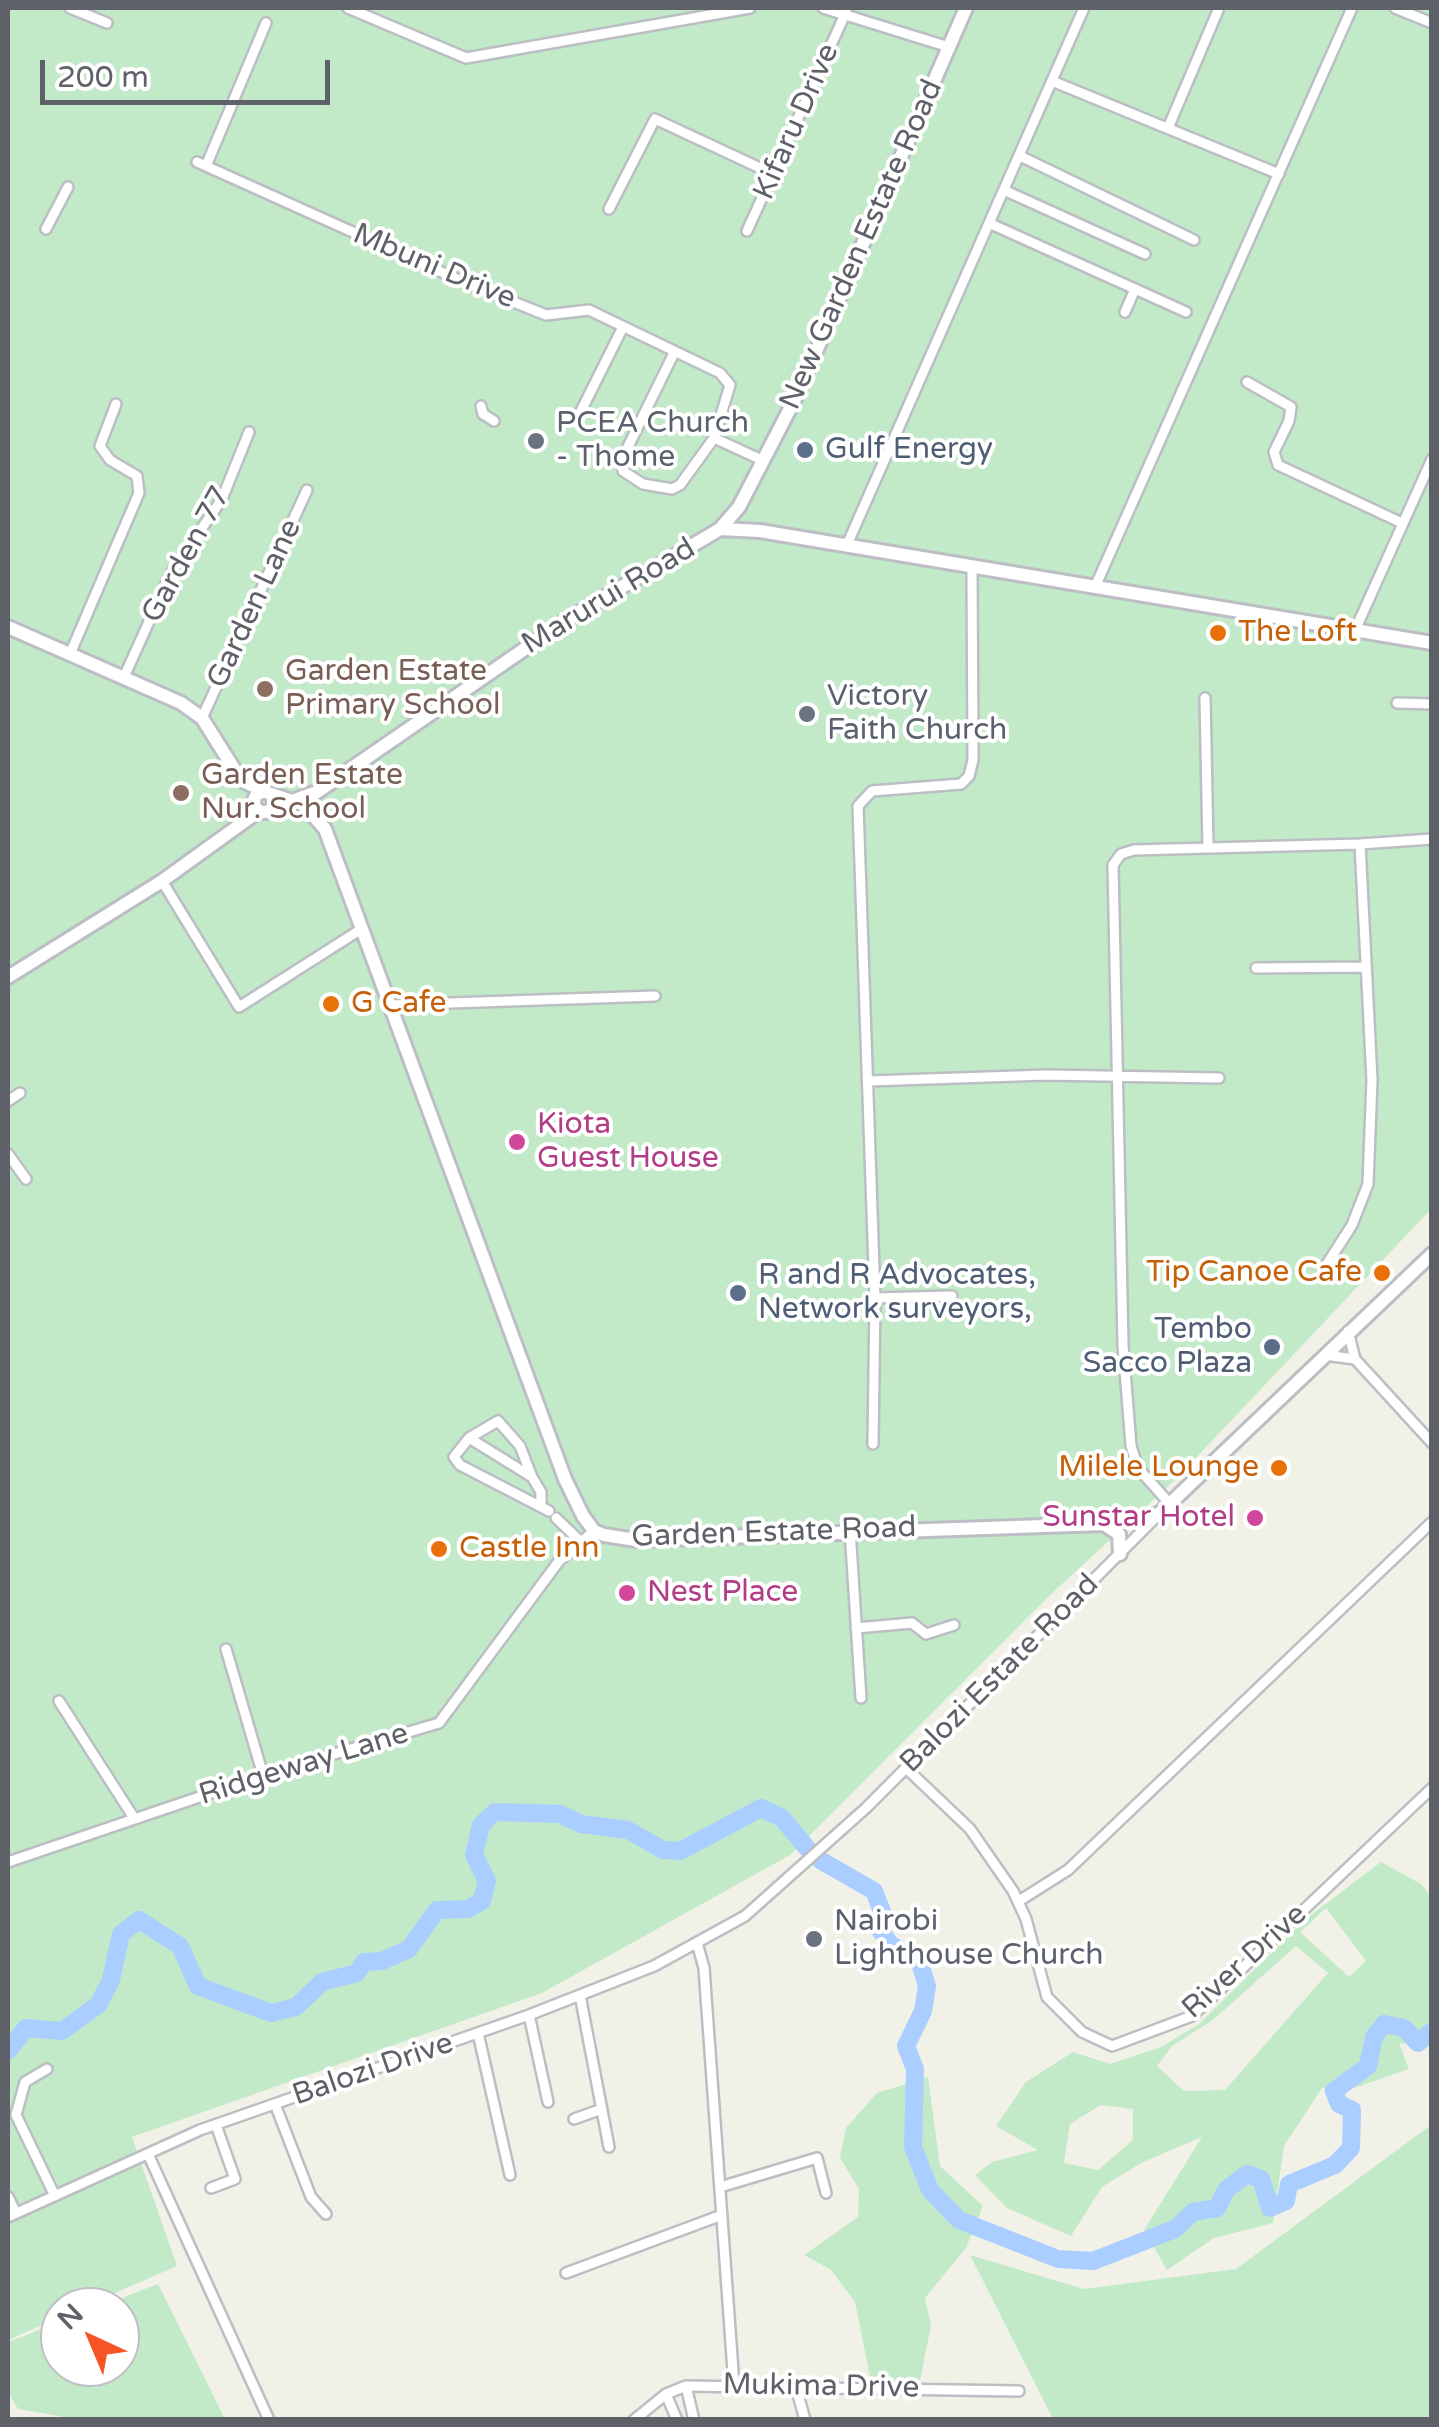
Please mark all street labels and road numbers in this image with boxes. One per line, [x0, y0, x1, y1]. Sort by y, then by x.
street label: Kifaru Drive [747, 38, 847, 206]
street label: New Garden Estate Road [773, 74, 951, 416]
street label: Mbuni Drive [347, 217, 521, 317]
street label: Garden 77 [135, 481, 239, 629]
street label: Garden Lane [200, 514, 310, 694]
street label: Marurui Road [516, 531, 702, 663]
street label: Garden Estate Road [631, 1510, 917, 1556]
street label: Balozi Estate Road [893, 1567, 1107, 1781]
street label: Ridgeway Lane [195, 1716, 413, 1814]
street label: River Drive [1175, 1897, 1315, 2027]
street label: Balozi Drive [288, 2026, 458, 2114]
street label: Mukima Drive [722, 2367, 920, 2407]

